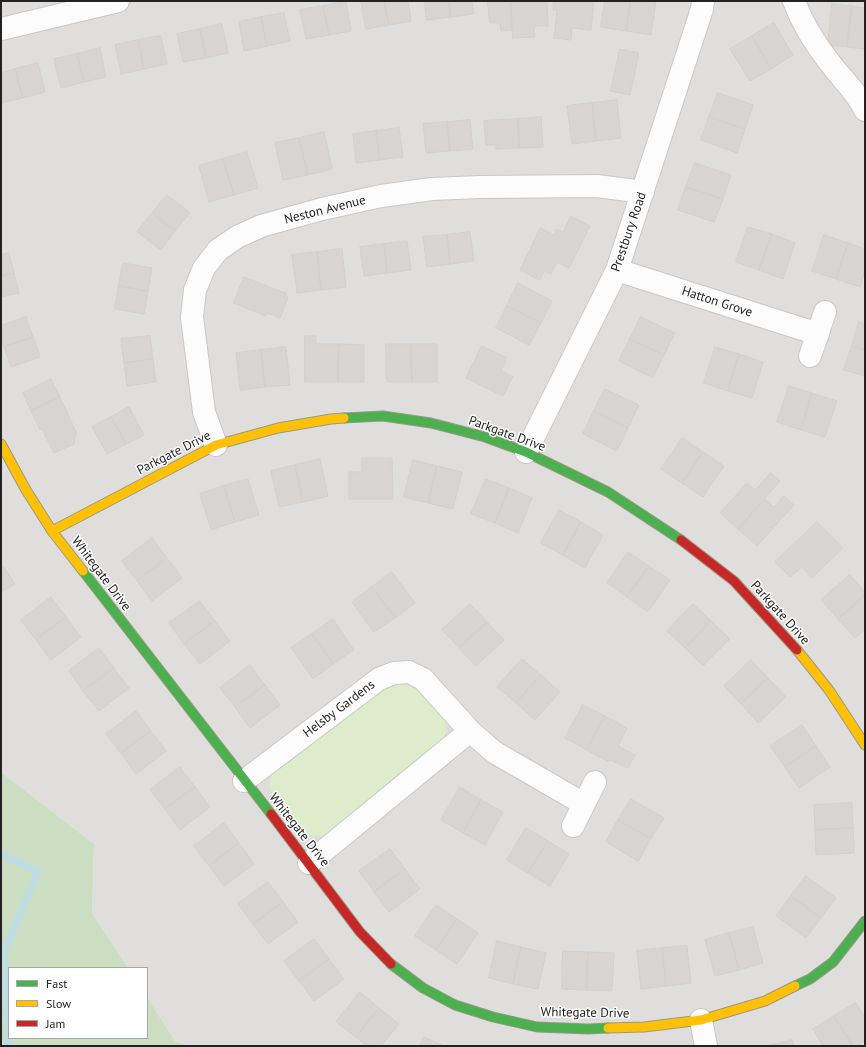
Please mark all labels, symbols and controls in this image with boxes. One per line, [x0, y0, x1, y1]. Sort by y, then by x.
street label: Prestbury Road [608, 190, 650, 274]
street label: Neston Avenue [283, 192, 367, 228]
street label: Hatton Grove [680, 283, 754, 321]
street label: Parkgate Drive [466, 413, 548, 455]
street label: Parkgate Drive [135, 428, 213, 478]
street label: Whitegate Drive [68, 534, 134, 614]
street label: Parkgate Drive [747, 578, 813, 648]
street label: Helsby Gardens [300, 677, 378, 741]
street label: Whitegate Drive [265, 790, 333, 870]
legend [8, 967, 148, 1039]
text: Fast [46, 976, 67, 991]
text: Slow [46, 996, 71, 1011]
street label: Whitegate Drive [540, 1004, 630, 1022]
text: Jam [46, 1016, 65, 1031]

